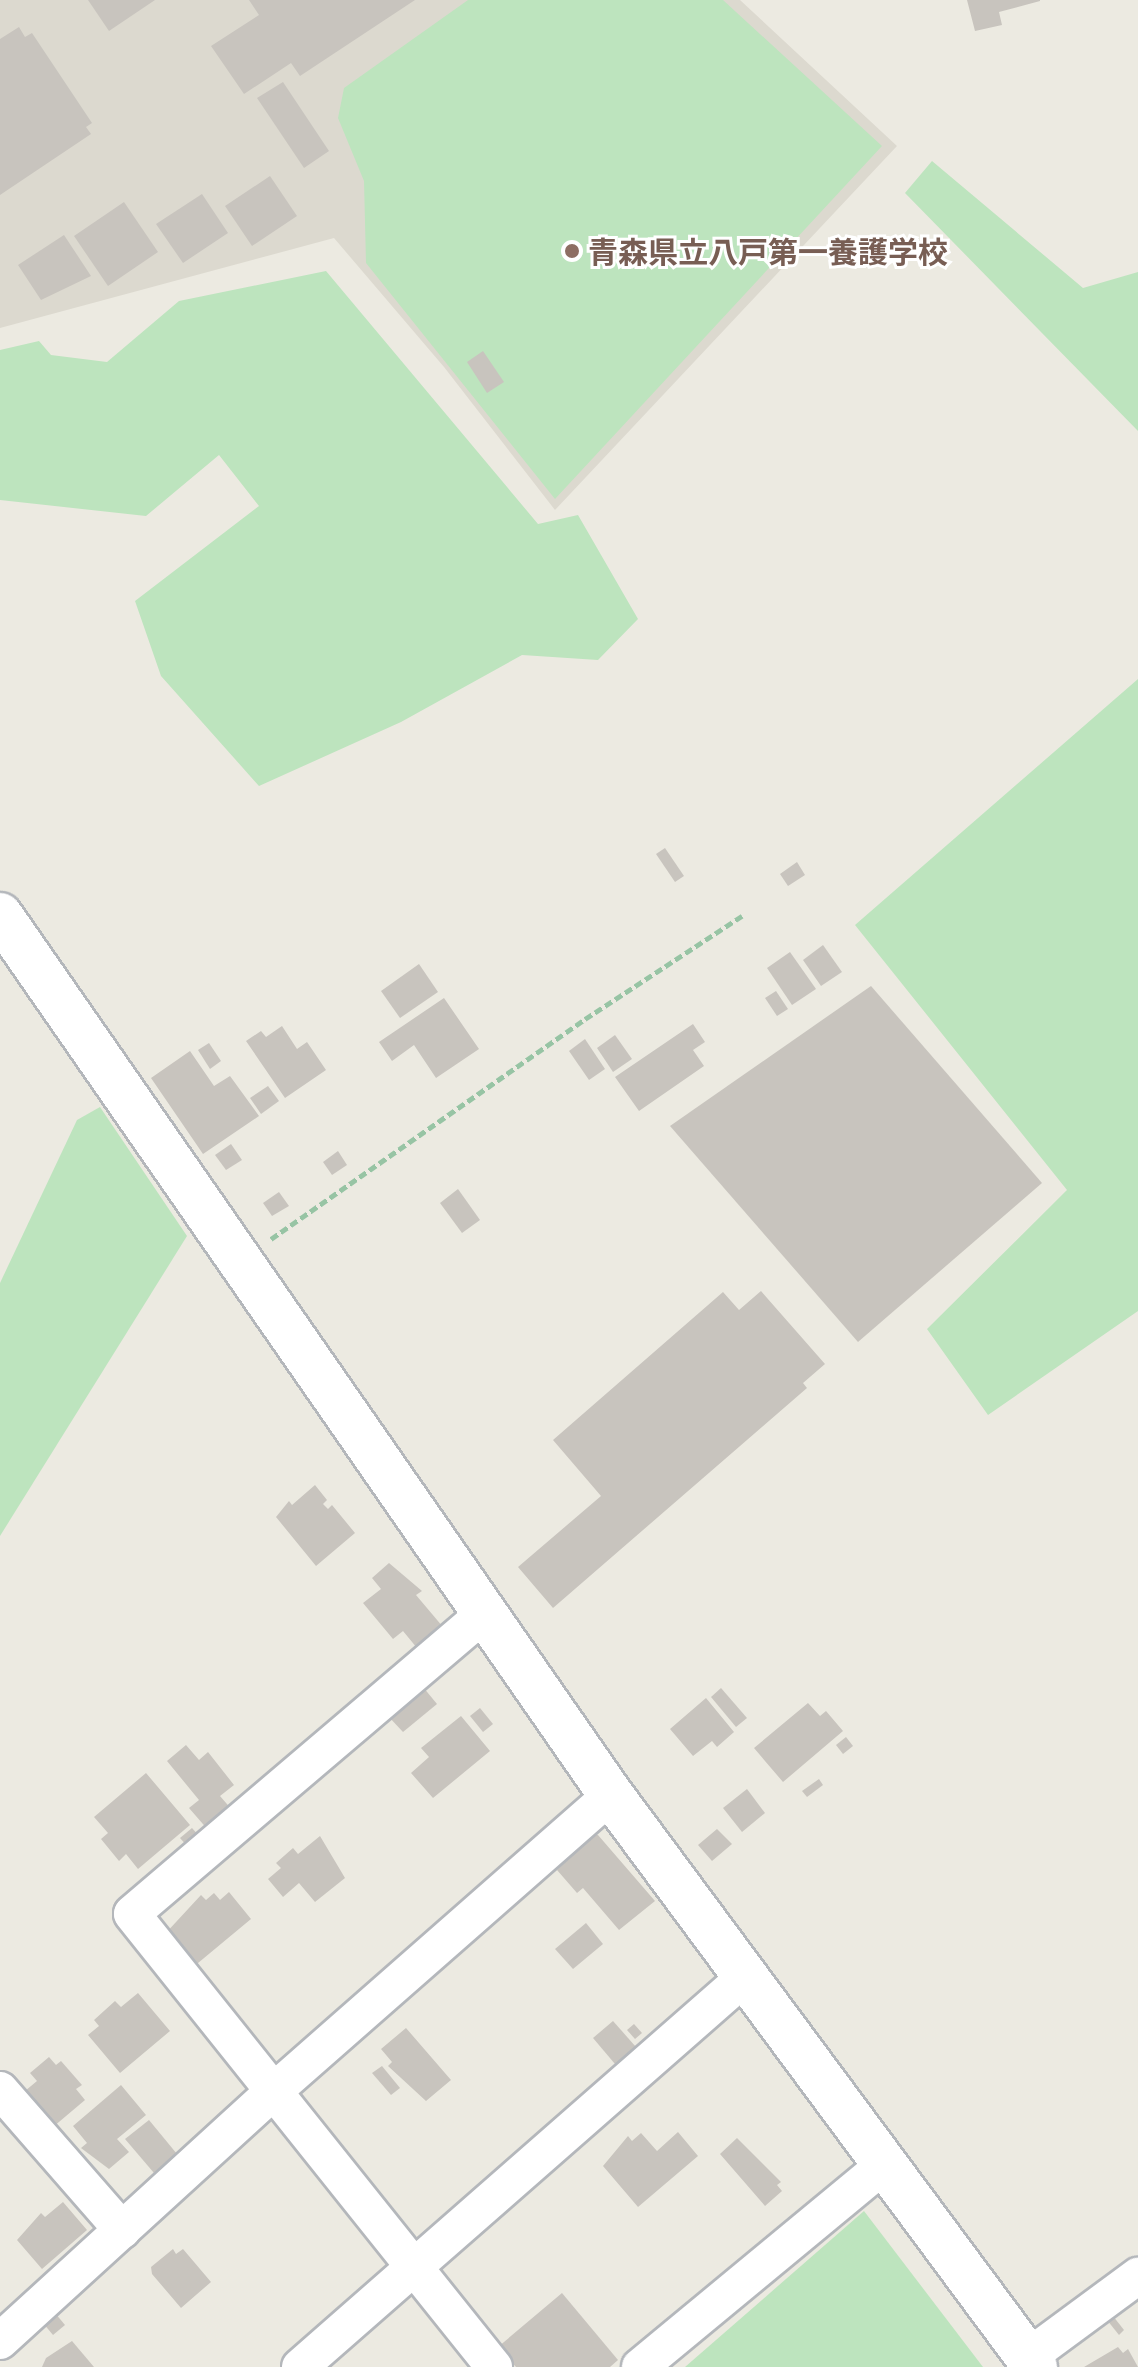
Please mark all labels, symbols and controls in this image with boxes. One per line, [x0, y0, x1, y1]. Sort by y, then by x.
place label: 青森県立八戸第一養護学校 [588, 233, 948, 269]
marker: 青森県立八戸第一養護学校 [563, 242, 581, 260]

